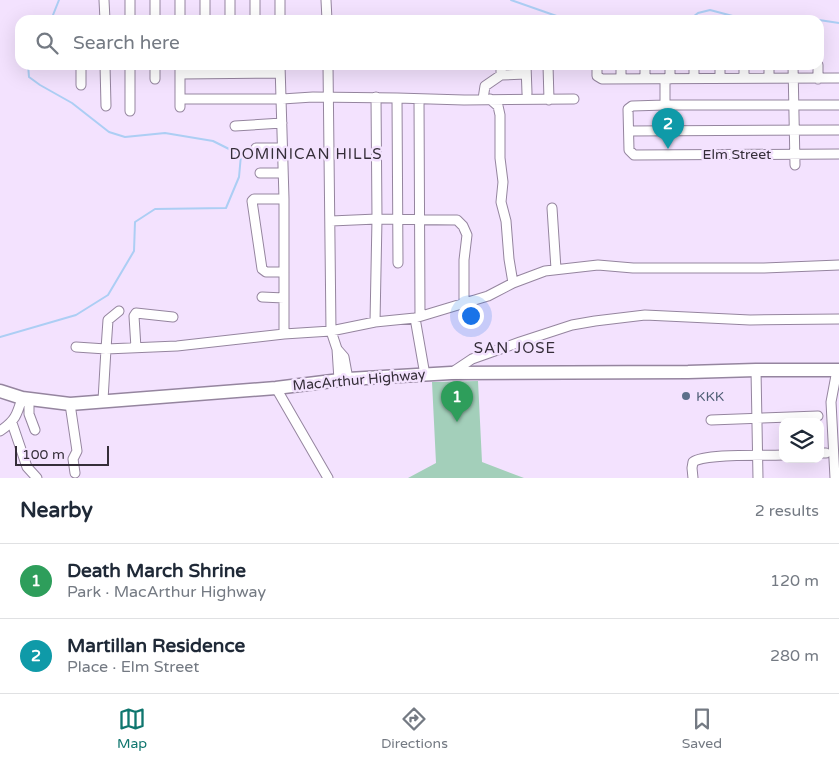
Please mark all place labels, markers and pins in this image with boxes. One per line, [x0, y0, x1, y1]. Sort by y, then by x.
pin: 2 [652, 108, 684, 149]
pin: 1 [441, 381, 473, 422]
place label: KKK [696, 388, 724, 405]
marker: KKK [680, 390, 692, 402]

